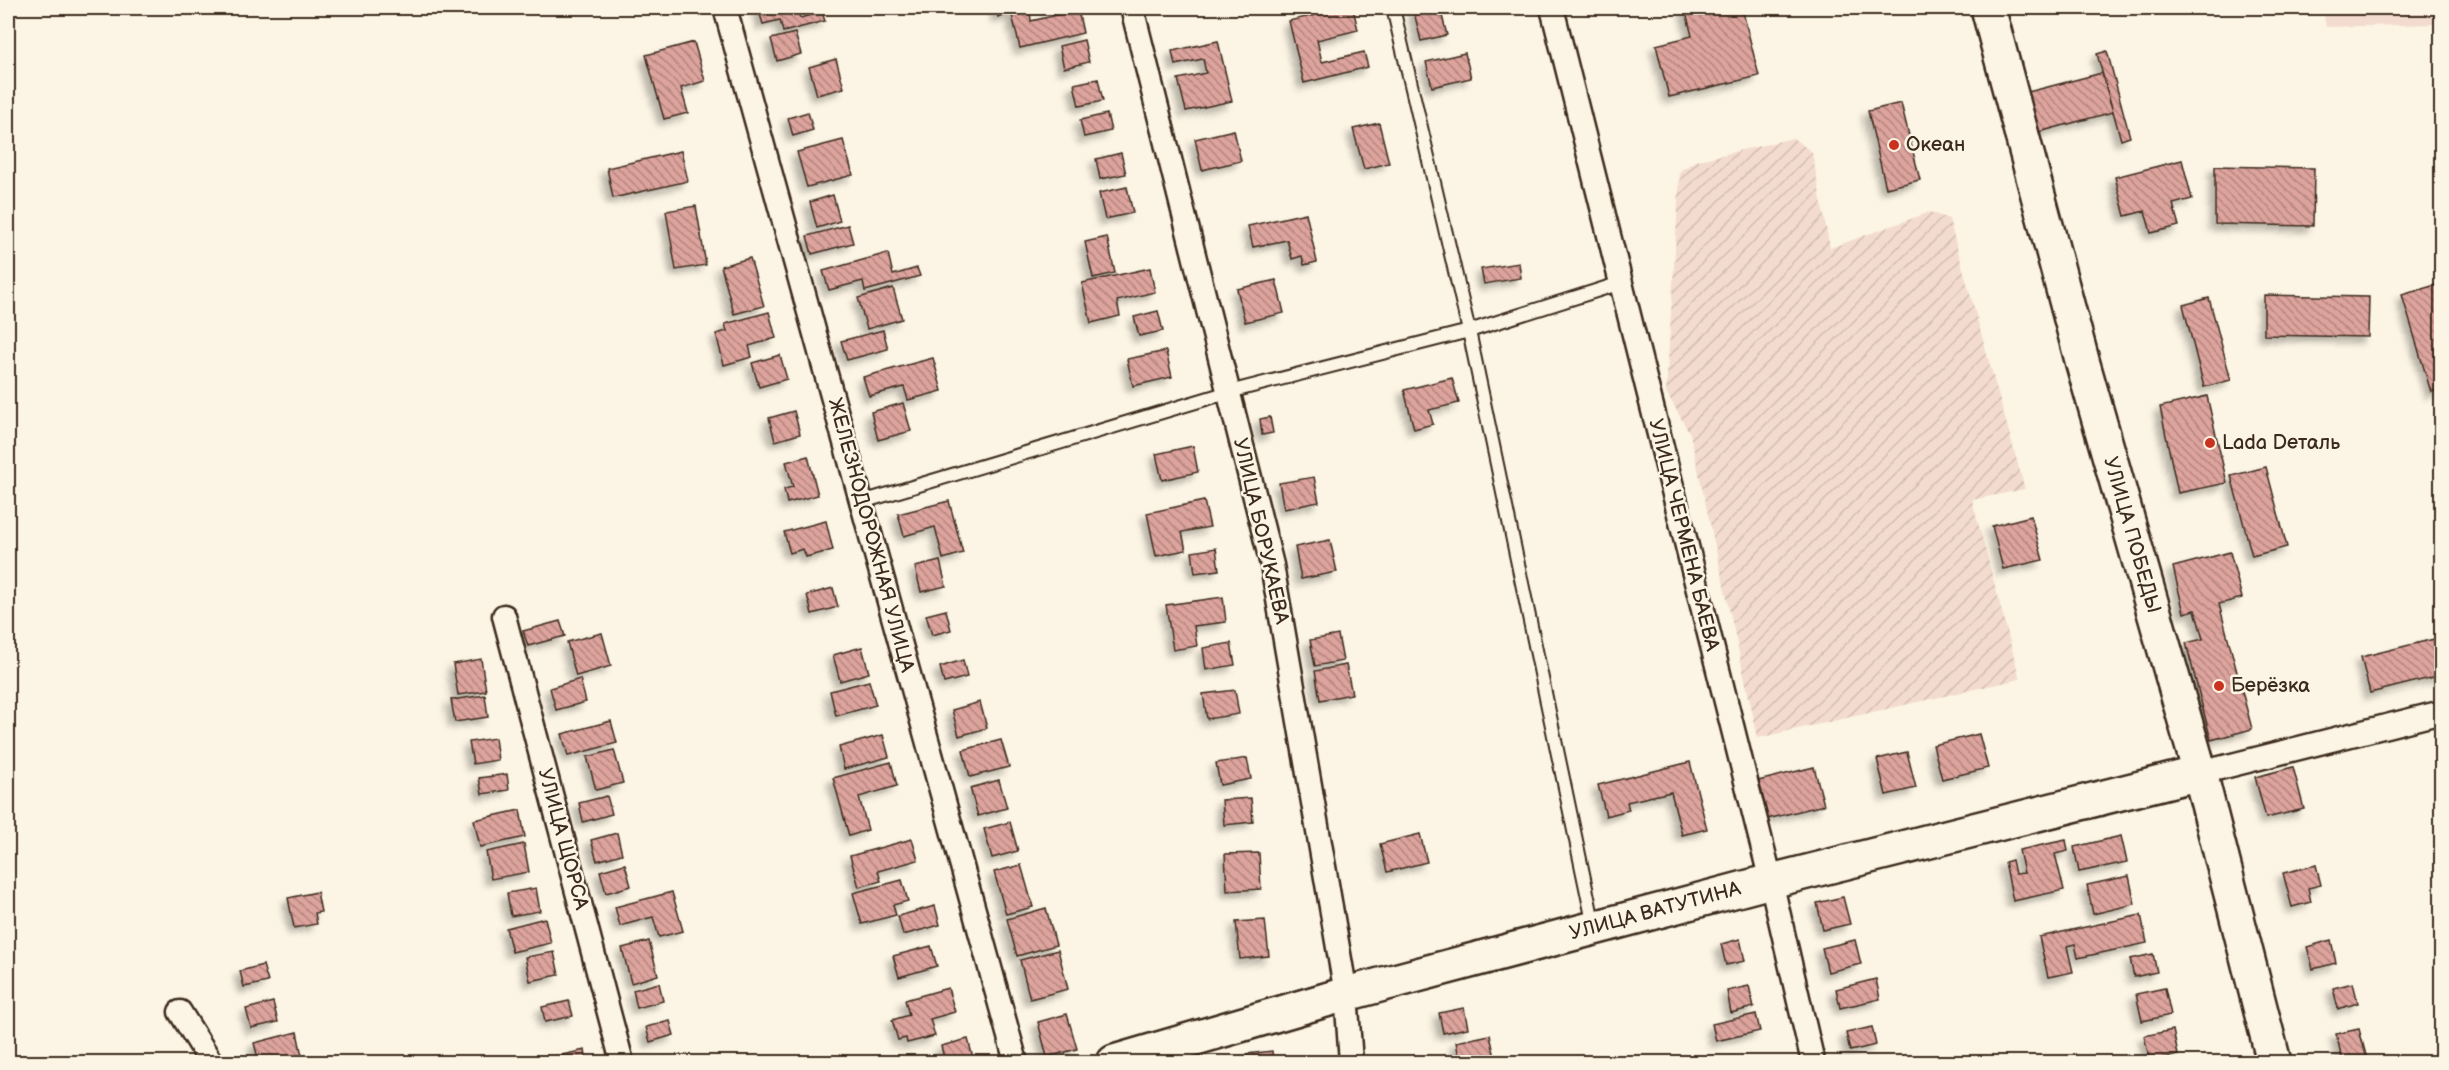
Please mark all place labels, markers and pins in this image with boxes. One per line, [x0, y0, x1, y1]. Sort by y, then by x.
place label: Океан [1906, 133, 1965, 157]
marker: Океан [1887, 138, 1901, 152]
place label: Lada Dеталь [2222, 431, 2340, 455]
marker: Lada Dеталь [2203, 436, 2217, 450]
place label: Берёзка [2231, 674, 2310, 698]
marker: Берёзка [2212, 679, 2226, 693]

